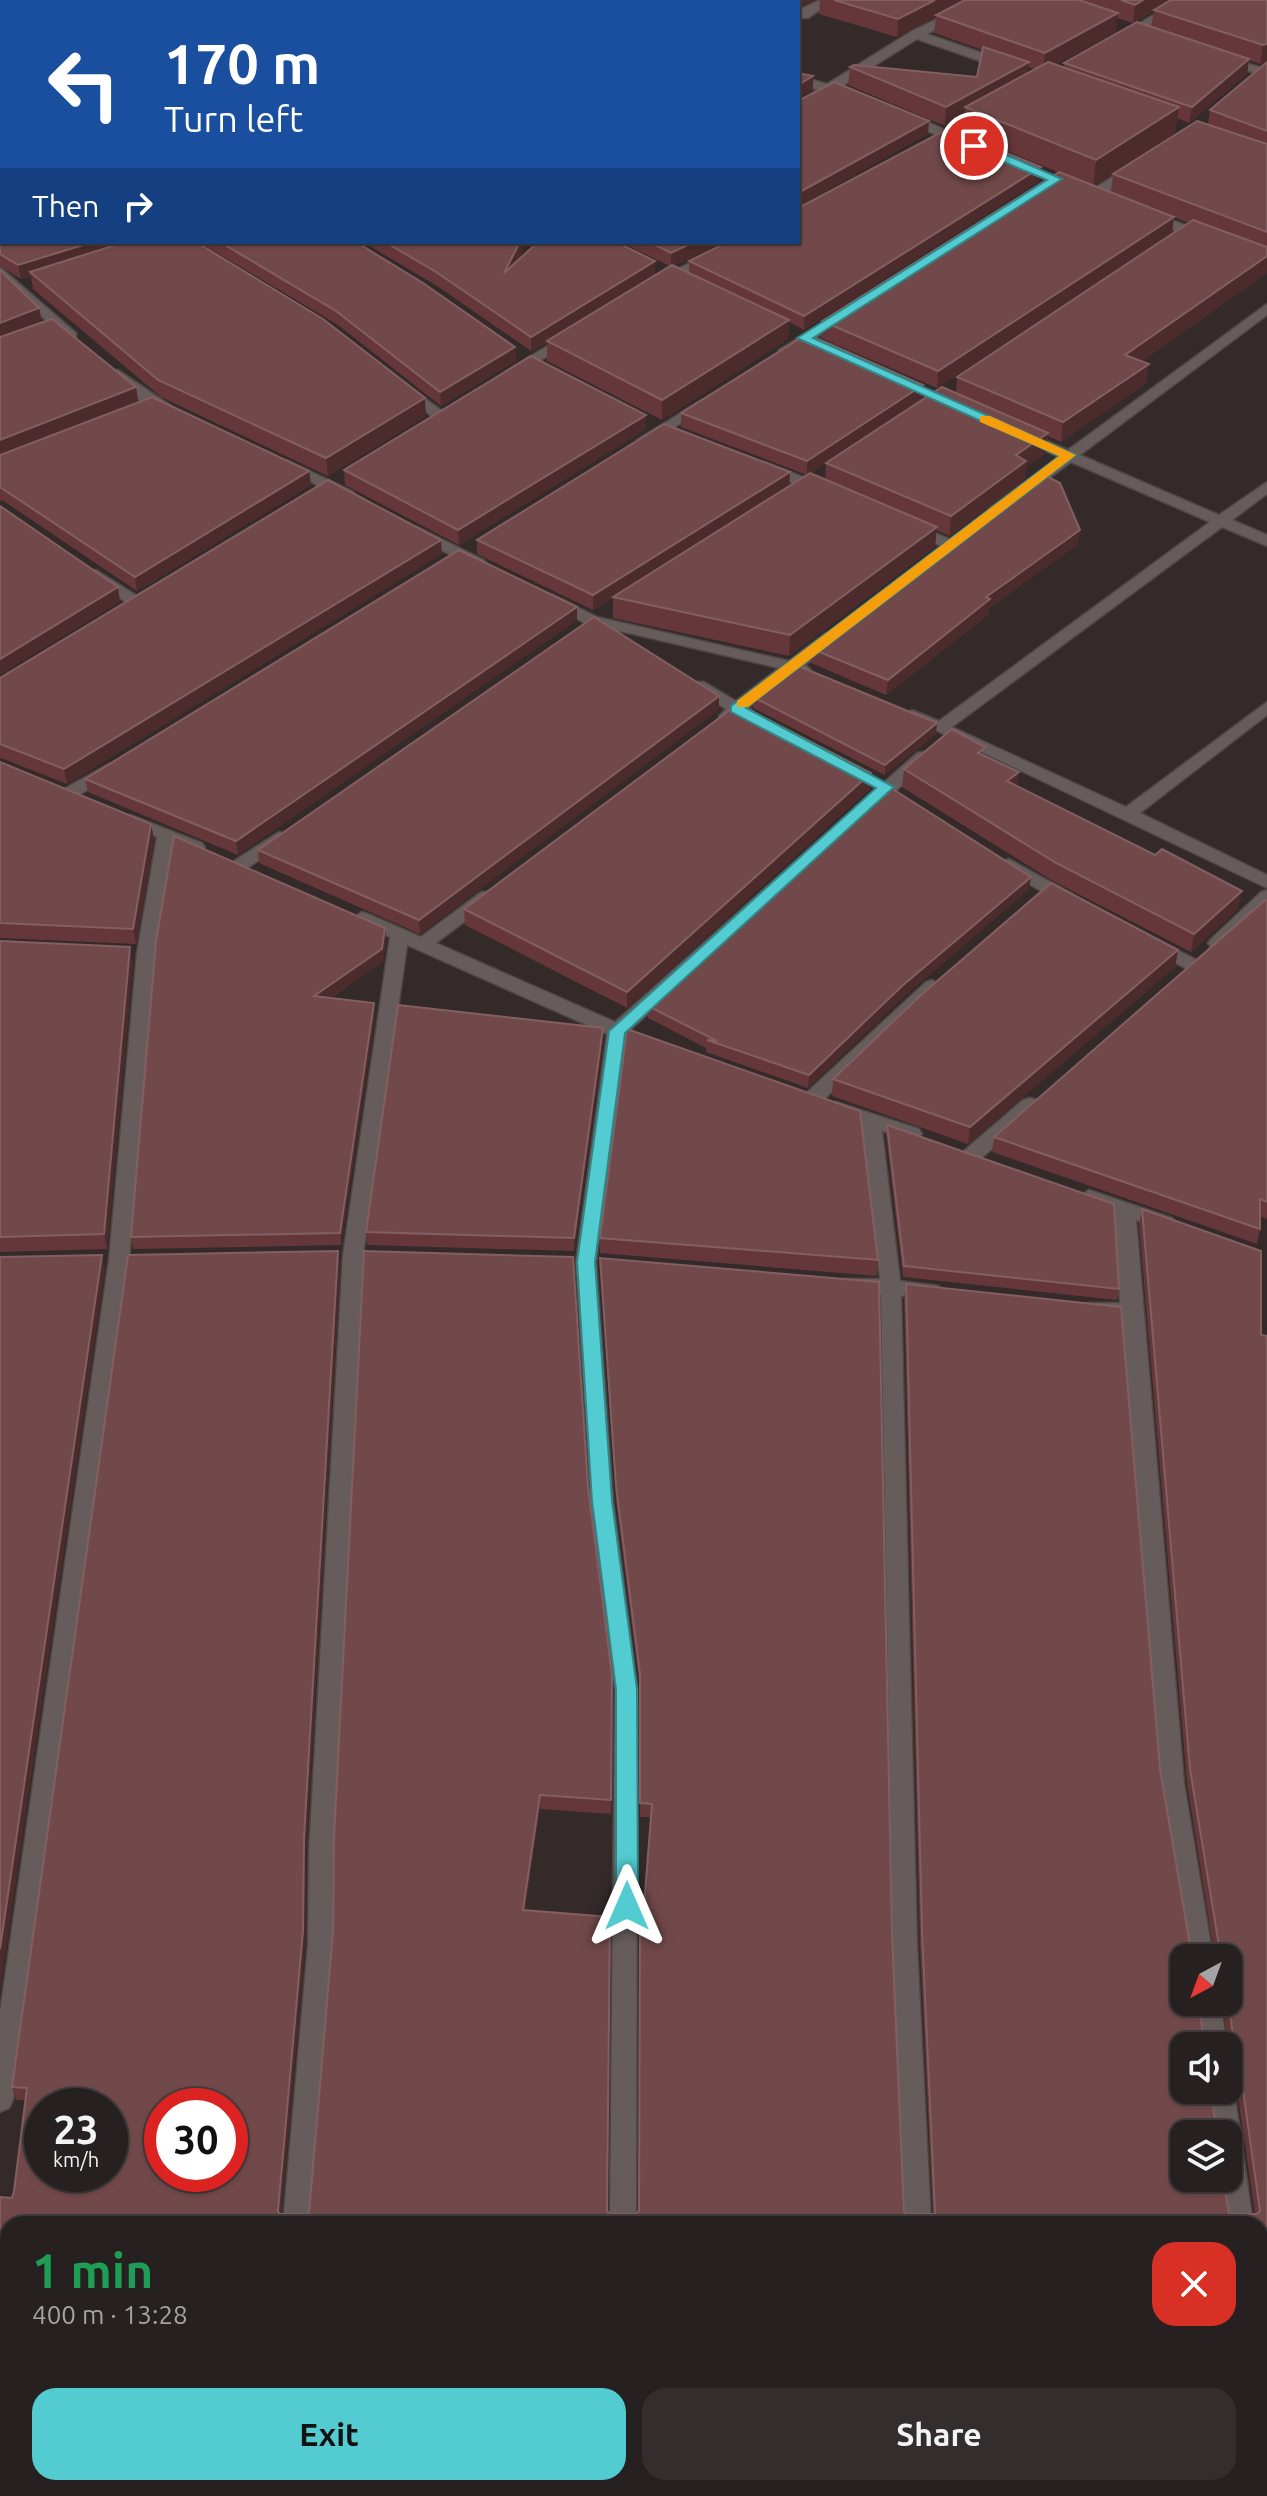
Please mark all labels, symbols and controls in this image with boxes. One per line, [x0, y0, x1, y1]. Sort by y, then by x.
icon: left [32, 32, 136, 136]
text: 170 m [164, 32, 320, 95]
text: Turn left [164, 98, 303, 139]
pin [940, 112, 1008, 180]
icon: arrive [952, 124, 996, 168]
icon: right [116, 184, 160, 228]
text: Then [32, 189, 100, 223]
position arrow [585, 1864, 669, 1948]
north arrow [1170, 1944, 1242, 2016]
map controls [1170, 1944, 1242, 2192]
button: sound [1170, 2032, 1242, 2104]
speed limit sign: 30 [144, 2088, 248, 2192]
text: 23 [53, 2107, 99, 2152]
button: layers [1170, 2120, 1242, 2192]
text: km/h [53, 2148, 99, 2171]
button: close [1152, 2242, 1236, 2326]
text: 1 min [32, 2243, 153, 2297]
text: 400 m · 13:28 [32, 2300, 188, 2329]
button: Exit [32, 2388, 626, 2480]
button: Share [642, 2388, 1236, 2480]

